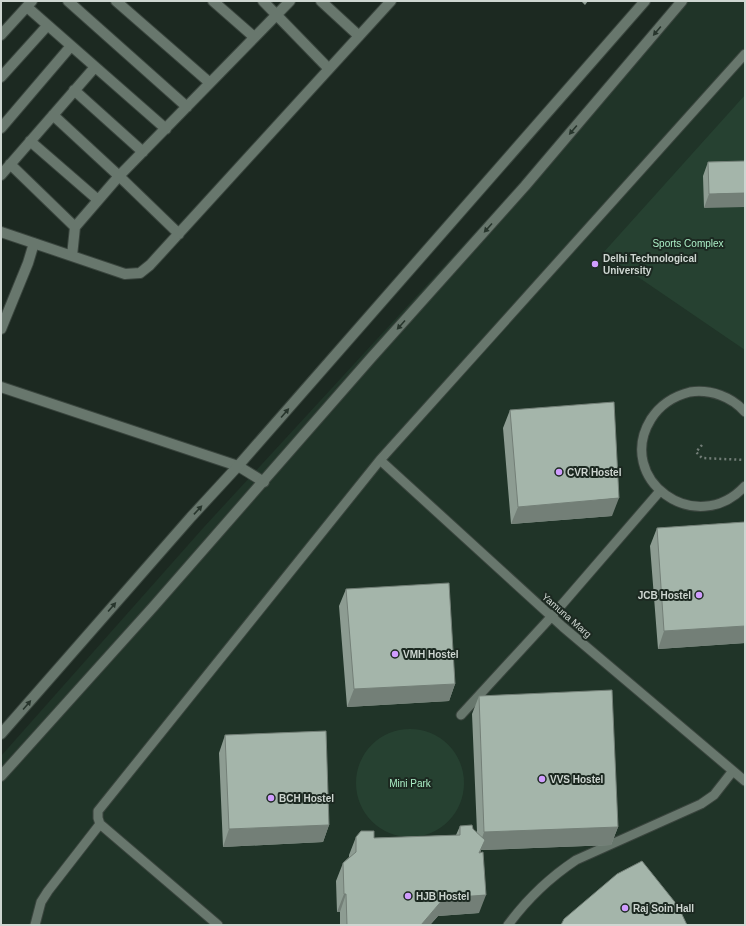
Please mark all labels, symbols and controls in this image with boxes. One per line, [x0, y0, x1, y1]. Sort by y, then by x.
one-way arrow [653, 25, 662, 36]
one-way arrow [568, 125, 578, 135]
one-way arrow [483, 223, 492, 233]
park label: Sports Complex [652, 238, 724, 249]
place label: Delhi Technological University [603, 253, 697, 276]
marker: Delhi Technological University [590, 259, 600, 269]
one-way arrow [396, 320, 405, 330]
one-way arrow [280, 408, 290, 418]
marker: CVR Hostel [554, 467, 564, 477]
place label: CVR Hostel [567, 467, 622, 478]
one-way arrow [193, 505, 203, 515]
place label: JCB Hostel [638, 590, 691, 601]
marker: JCB Hostel [694, 590, 704, 600]
street label: Yamuna Marg [540, 591, 594, 640]
one-way arrow [108, 602, 117, 613]
marker: VMH Hostel [390, 649, 400, 659]
place label: VMH Hostel [403, 649, 459, 660]
one-way arrow [22, 700, 31, 710]
marker: VVS Hostel [537, 774, 547, 784]
place label: VVS Hostel [550, 774, 604, 785]
park label: Mini Park [389, 778, 432, 789]
marker: BCH Hostel [266, 793, 276, 803]
place label: BCH Hostel [279, 793, 334, 804]
marker: HJB Hostel [403, 891, 413, 901]
place label: HJB Hostel [416, 891, 470, 902]
marker: Raj Soin Hall [620, 903, 630, 913]
place label: Raj Soin Hall [633, 903, 694, 914]

